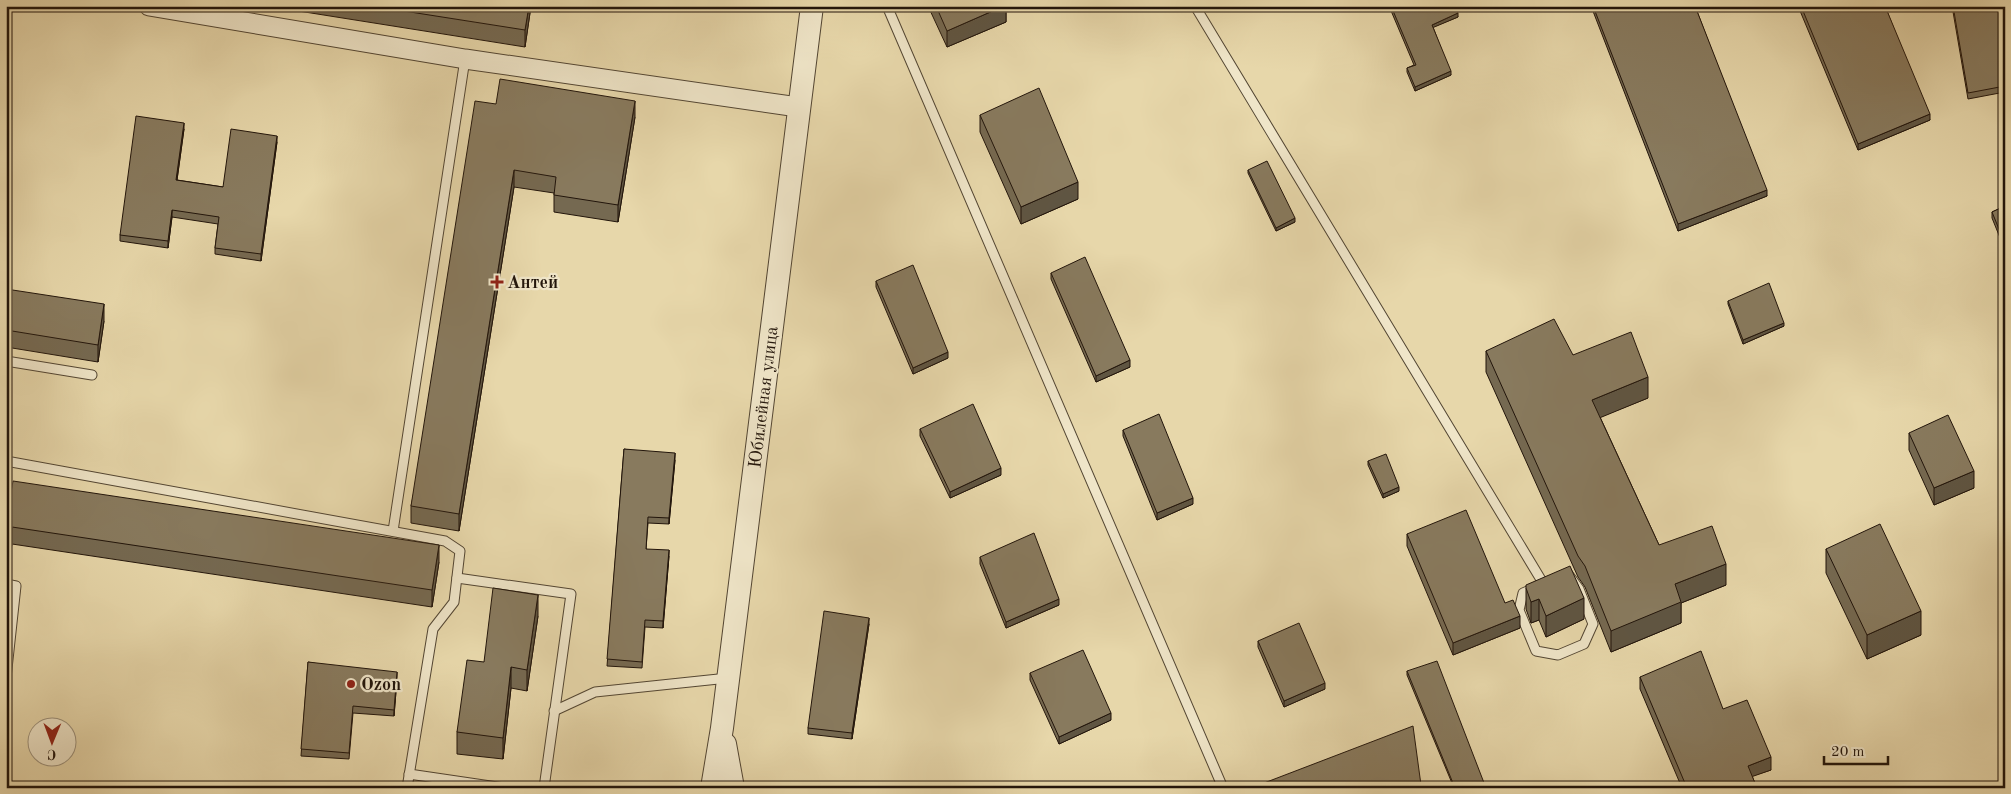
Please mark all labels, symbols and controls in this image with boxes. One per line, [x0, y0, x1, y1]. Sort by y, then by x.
place label: Антей [507, 274, 558, 292]
marker: Антей [491, 276, 503, 288]
street label: Юбилейная улица [746, 325, 782, 469]
place label: Ozon [361, 676, 401, 694]
marker: Ozon [345, 678, 357, 690]
north arrow [28, 716, 78, 766]
scale bar [1824, 734, 1887, 766]
text: 20 m [1831, 745, 1865, 760]
text: С [47, 747, 57, 761]

